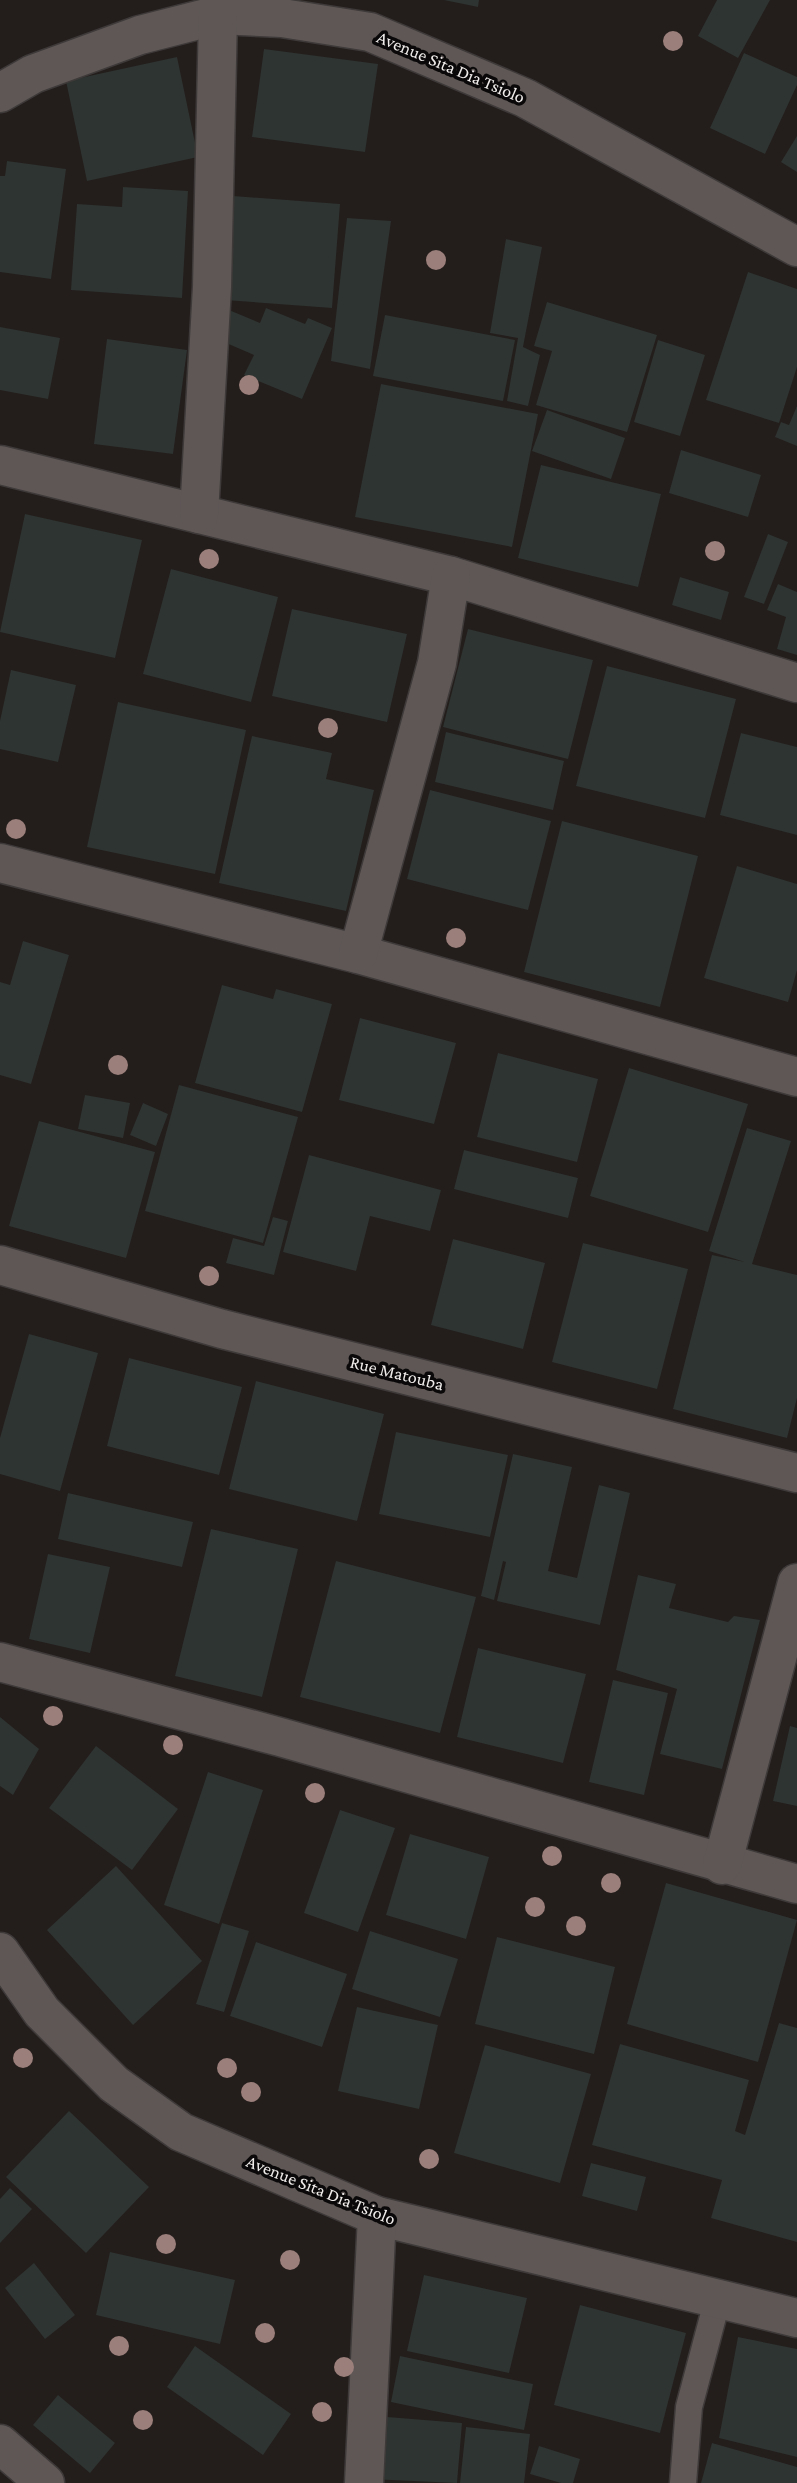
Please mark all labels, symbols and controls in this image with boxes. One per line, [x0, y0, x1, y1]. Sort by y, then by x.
street label: Avenue Sita Dia Tsiolo [374, 27, 528, 107]
street label: Rue Matouba [348, 1352, 446, 1394]
street label: Avenue Sita Dia Tsiolo [244, 2151, 398, 2229]

